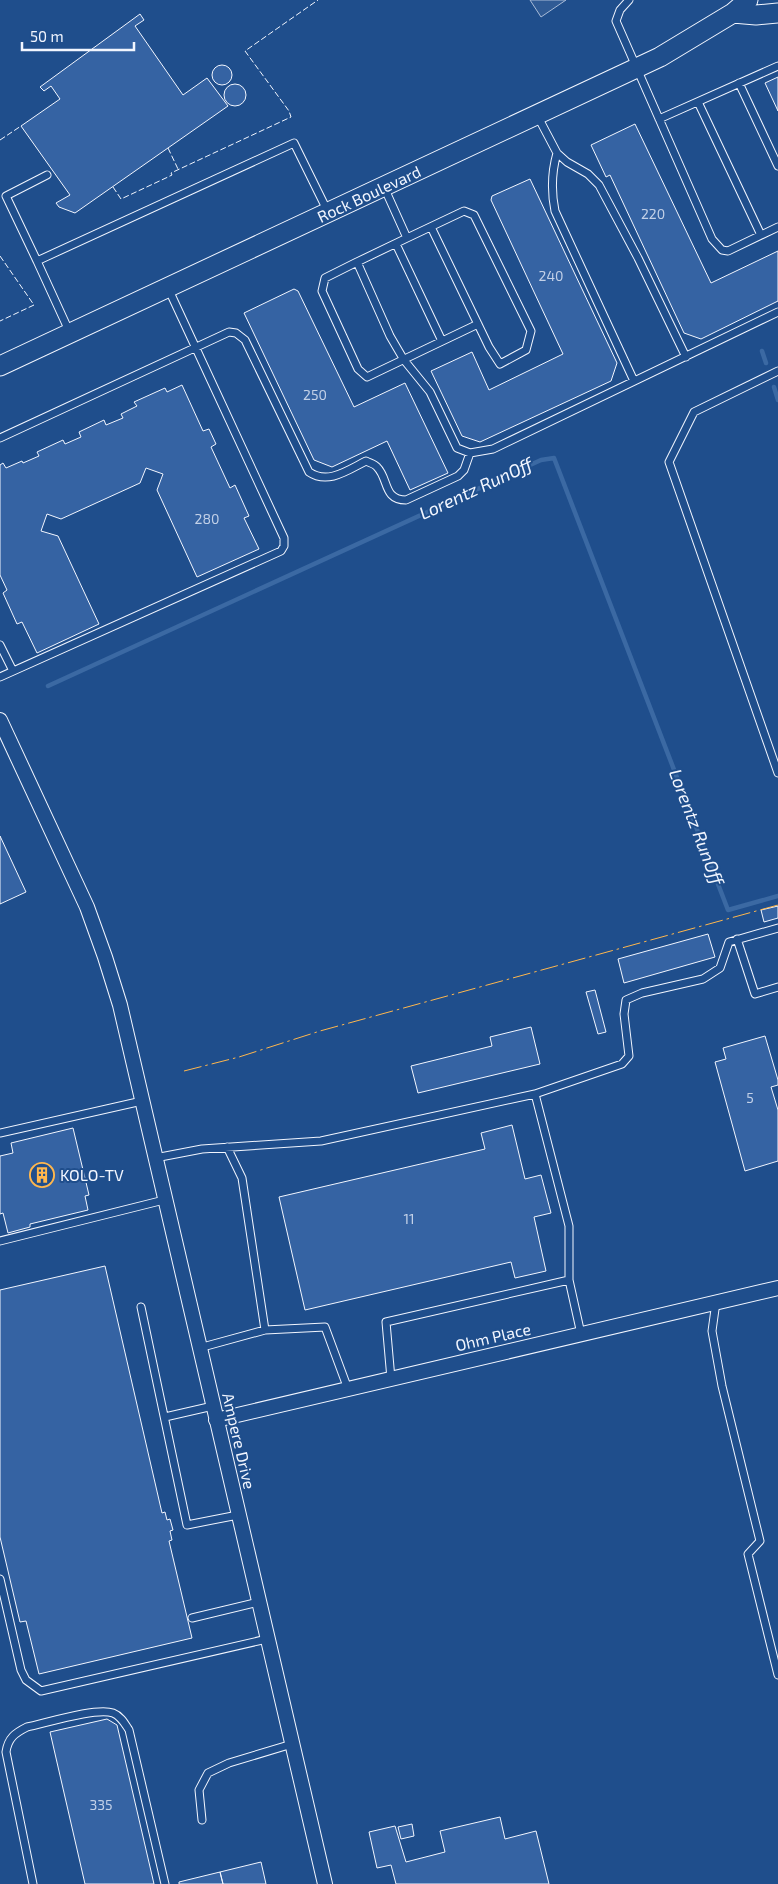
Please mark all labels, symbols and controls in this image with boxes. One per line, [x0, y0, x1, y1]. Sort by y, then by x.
scale bar [22, 20, 135, 52]
text: 50 m [30, 27, 64, 45]
street label: Rock Boulevard [314, 161, 424, 226]
house number: 220 [641, 205, 665, 222]
house number: 240 [539, 267, 563, 284]
house number: 250 [303, 386, 327, 403]
water label: Lorentz RunOff [415, 451, 538, 524]
house number: 280 [195, 510, 219, 527]
water label: Lorentz RunOff [665, 765, 730, 890]
house number: 5 [746, 1089, 754, 1106]
building icon: KOLO-TV [29, 1162, 55, 1188]
place label: KOLO-TV [60, 1165, 124, 1184]
house number: 11 [403, 1210, 415, 1227]
street label: Ohm Place [453, 1319, 532, 1354]
street label: Ampere Drive [219, 1391, 260, 1491]
house number: 335 [89, 1796, 113, 1813]

